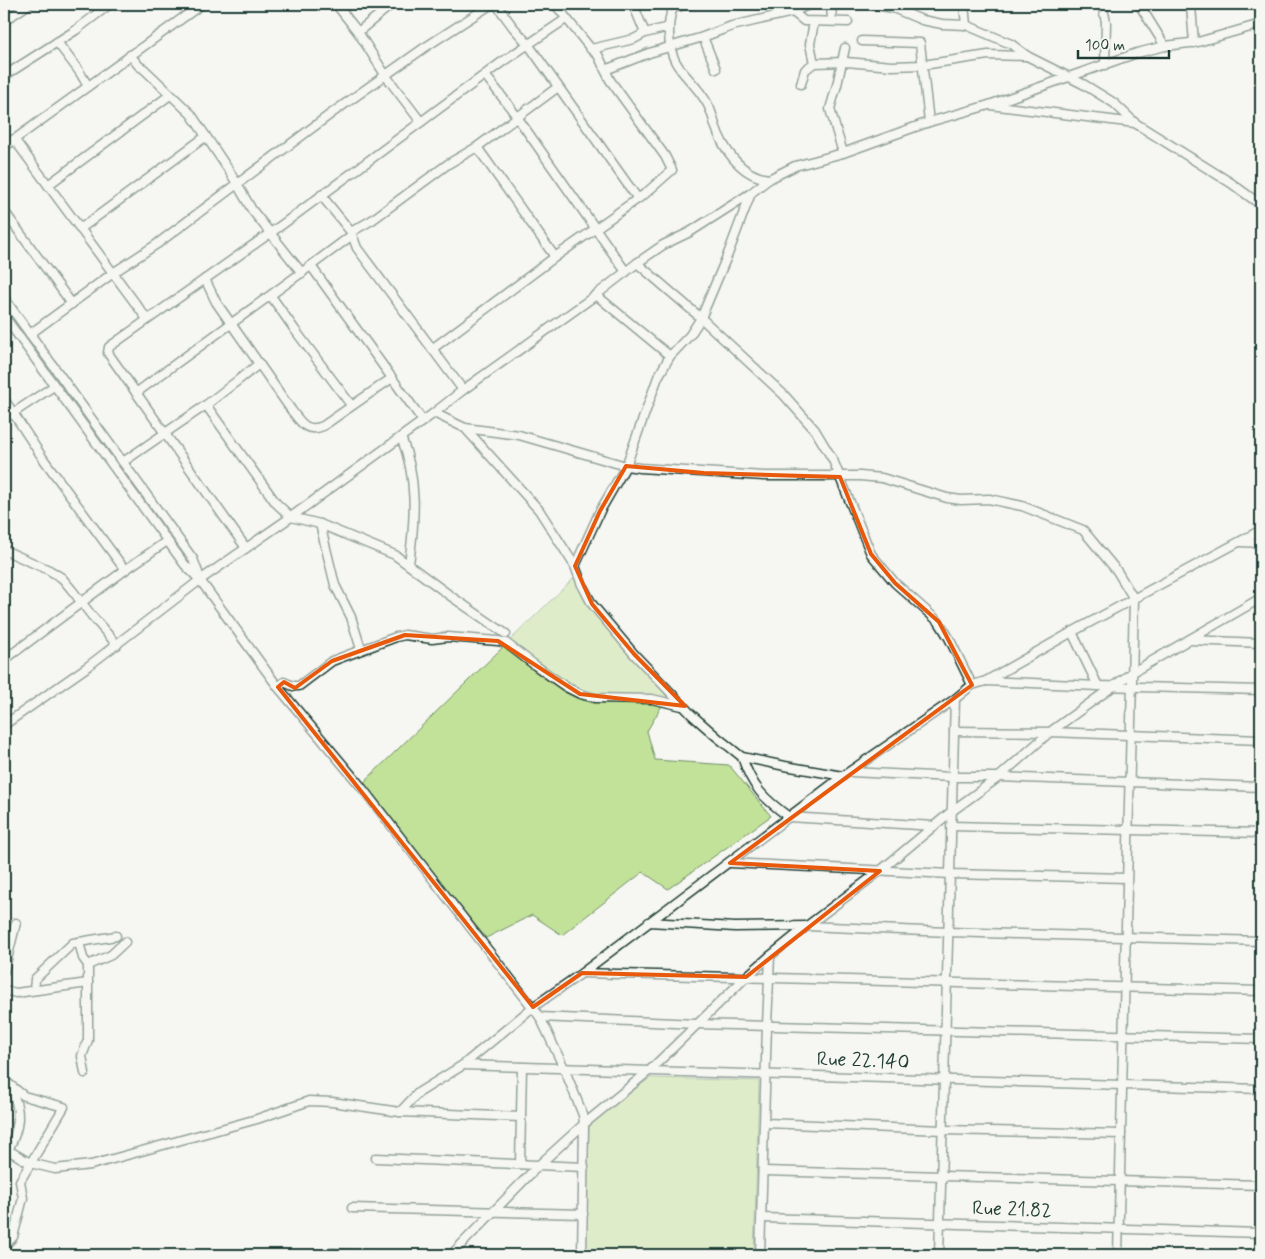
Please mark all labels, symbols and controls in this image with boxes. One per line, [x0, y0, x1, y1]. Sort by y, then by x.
scale bar [1078, 28, 1169, 60]
text: 100 m [1085, 36, 1125, 56]
street label: Rue 22.140 [816, 1046, 910, 1076]
street label: Rue 21.82 [972, 1195, 1052, 1225]

